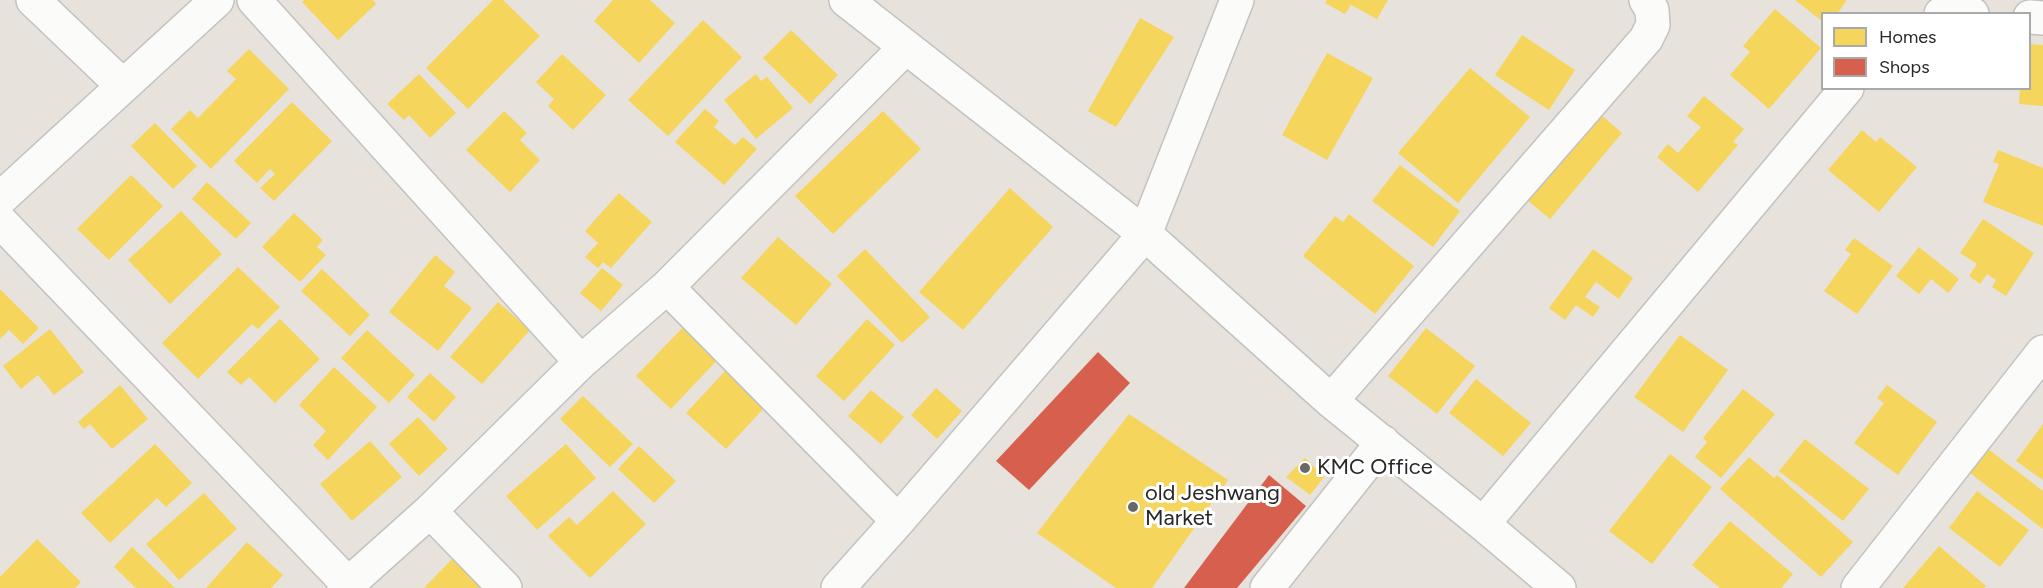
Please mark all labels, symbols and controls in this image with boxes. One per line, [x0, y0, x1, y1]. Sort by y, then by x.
legend [1821, 12, 2031, 90]
text: Homes [1879, 26, 1937, 48]
text: Shops [1879, 56, 1930, 78]
place label: KMC Office [1317, 455, 1433, 481]
marker: KMC Office [1298, 461, 1312, 475]
place label: old Jeshwang Market [1145, 481, 1280, 532]
marker: old Jeshwang Market [1126, 500, 1140, 514]

